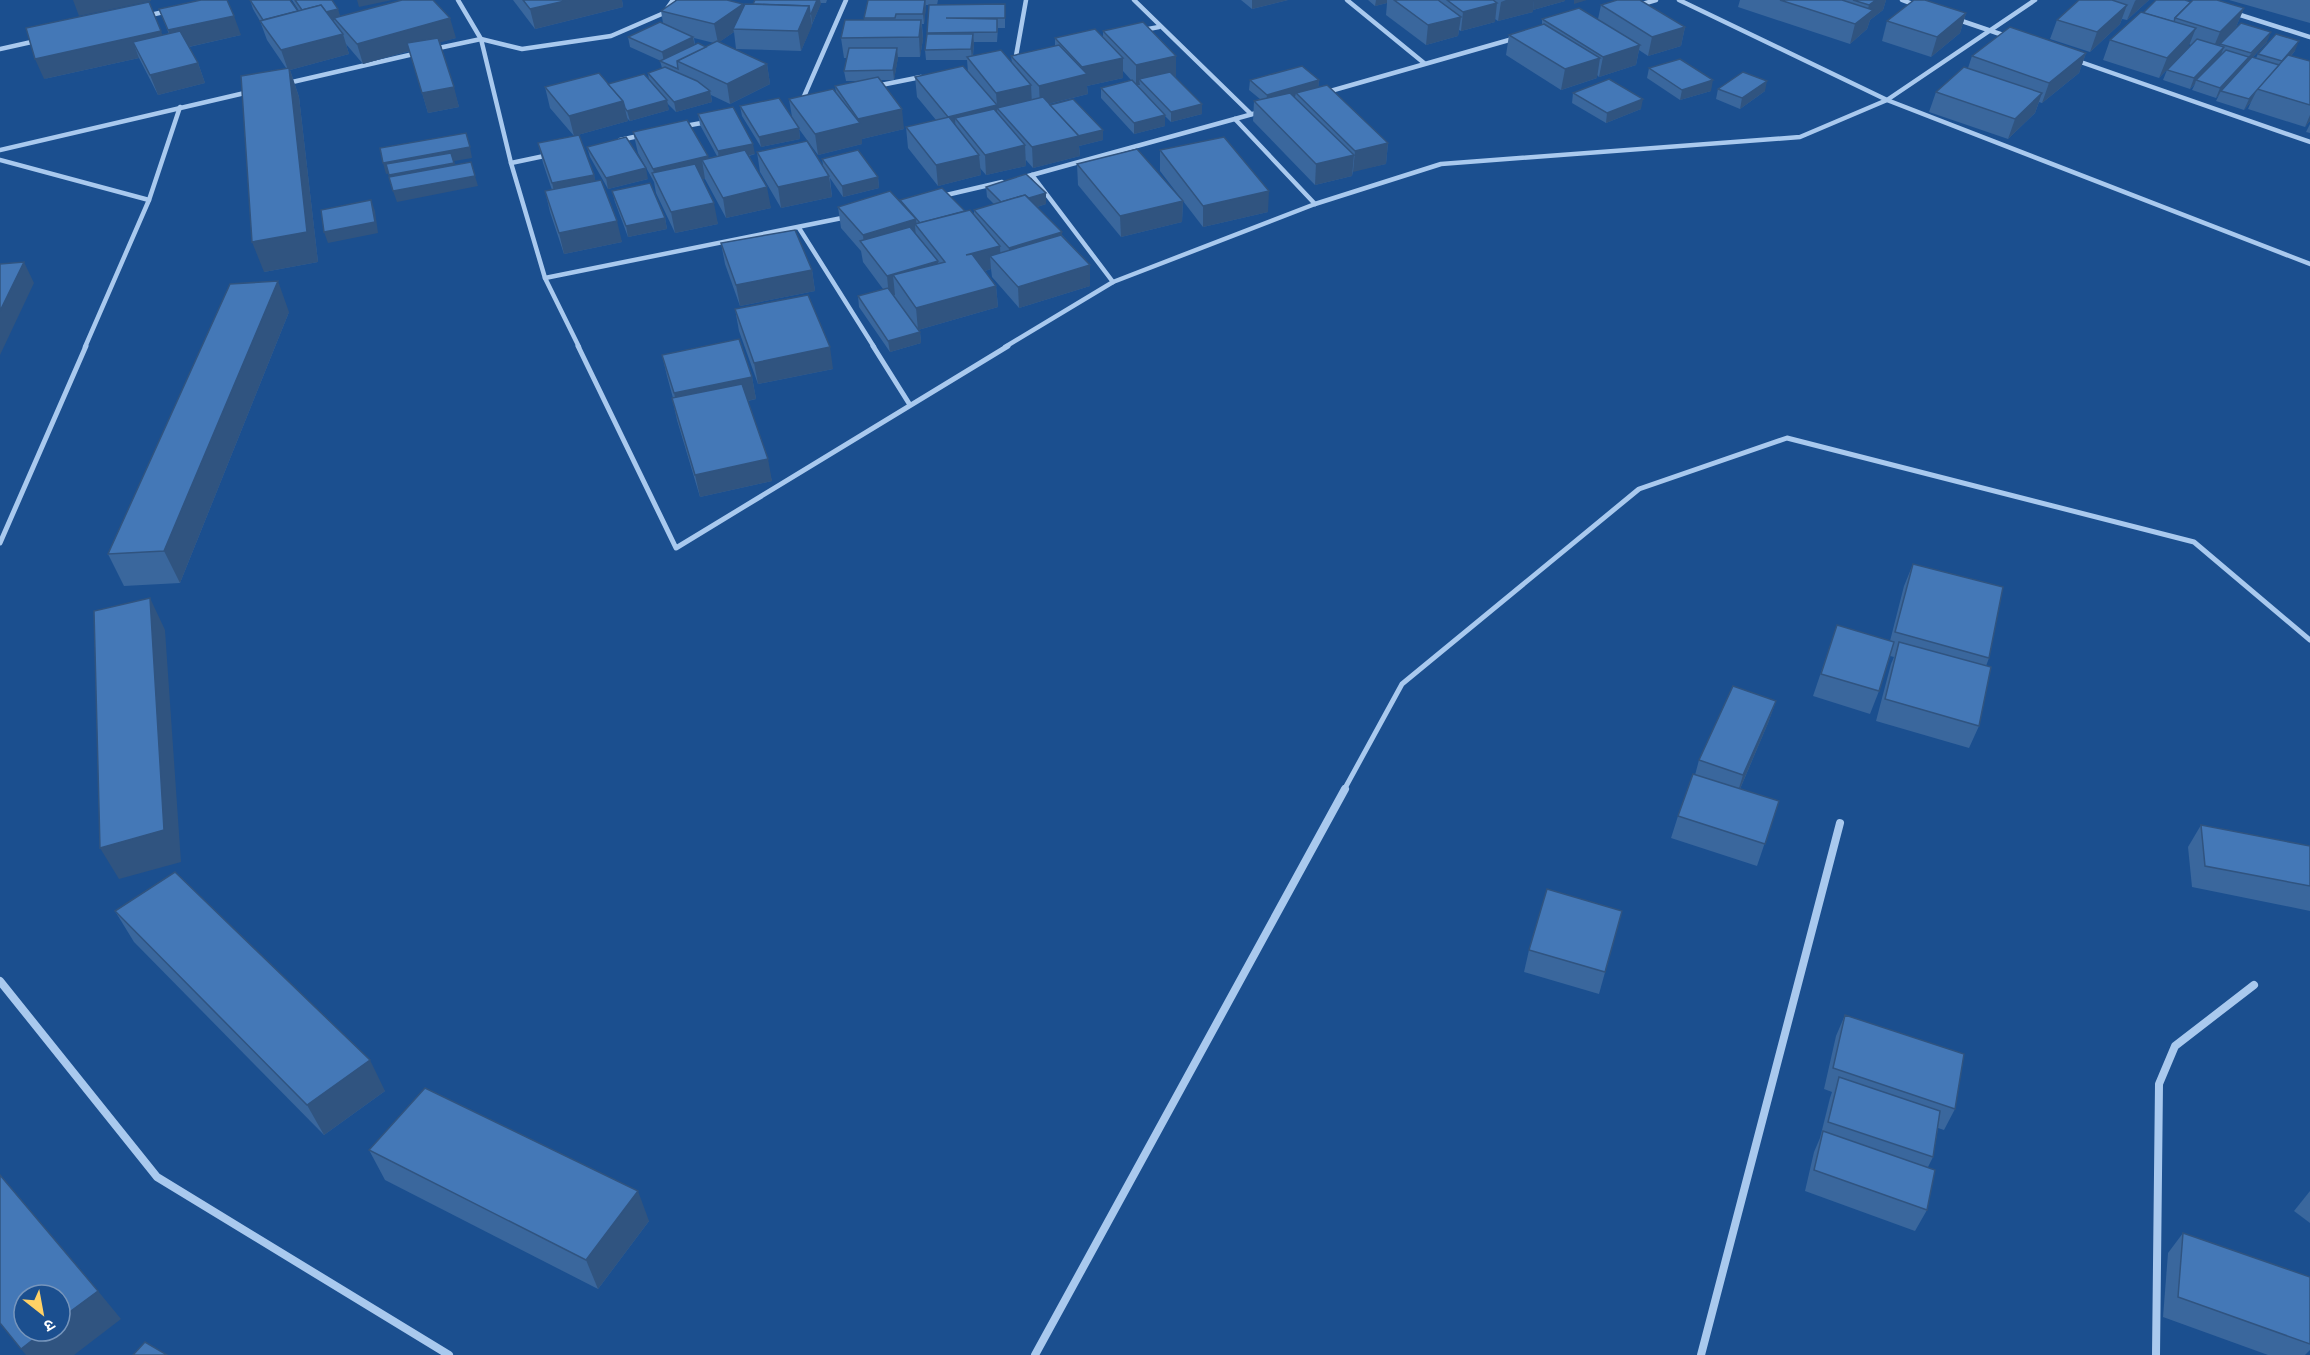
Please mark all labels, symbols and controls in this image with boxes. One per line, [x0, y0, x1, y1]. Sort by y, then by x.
north arrow [12, 1283, 72, 1343]
text: उ [40, 1315, 59, 1337]

